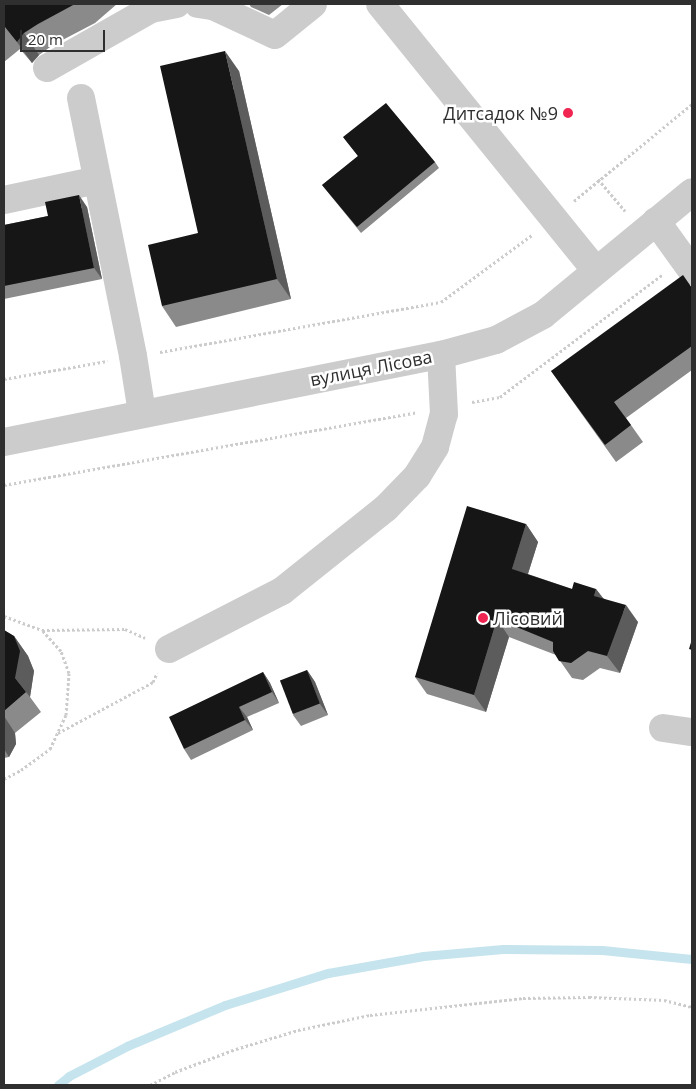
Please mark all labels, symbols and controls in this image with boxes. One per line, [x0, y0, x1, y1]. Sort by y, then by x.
scale bar [22, 20, 108, 52]
text: 20 m [28, 29, 63, 49]
place label: Дитсадок №9 [443, 102, 558, 124]
marker: Дитсадок №9 [562, 107, 574, 119]
street label: вулиця Лісова [308, 346, 434, 390]
place label: Лісовий [493, 607, 563, 629]
marker: Лісовий [477, 612, 489, 624]

